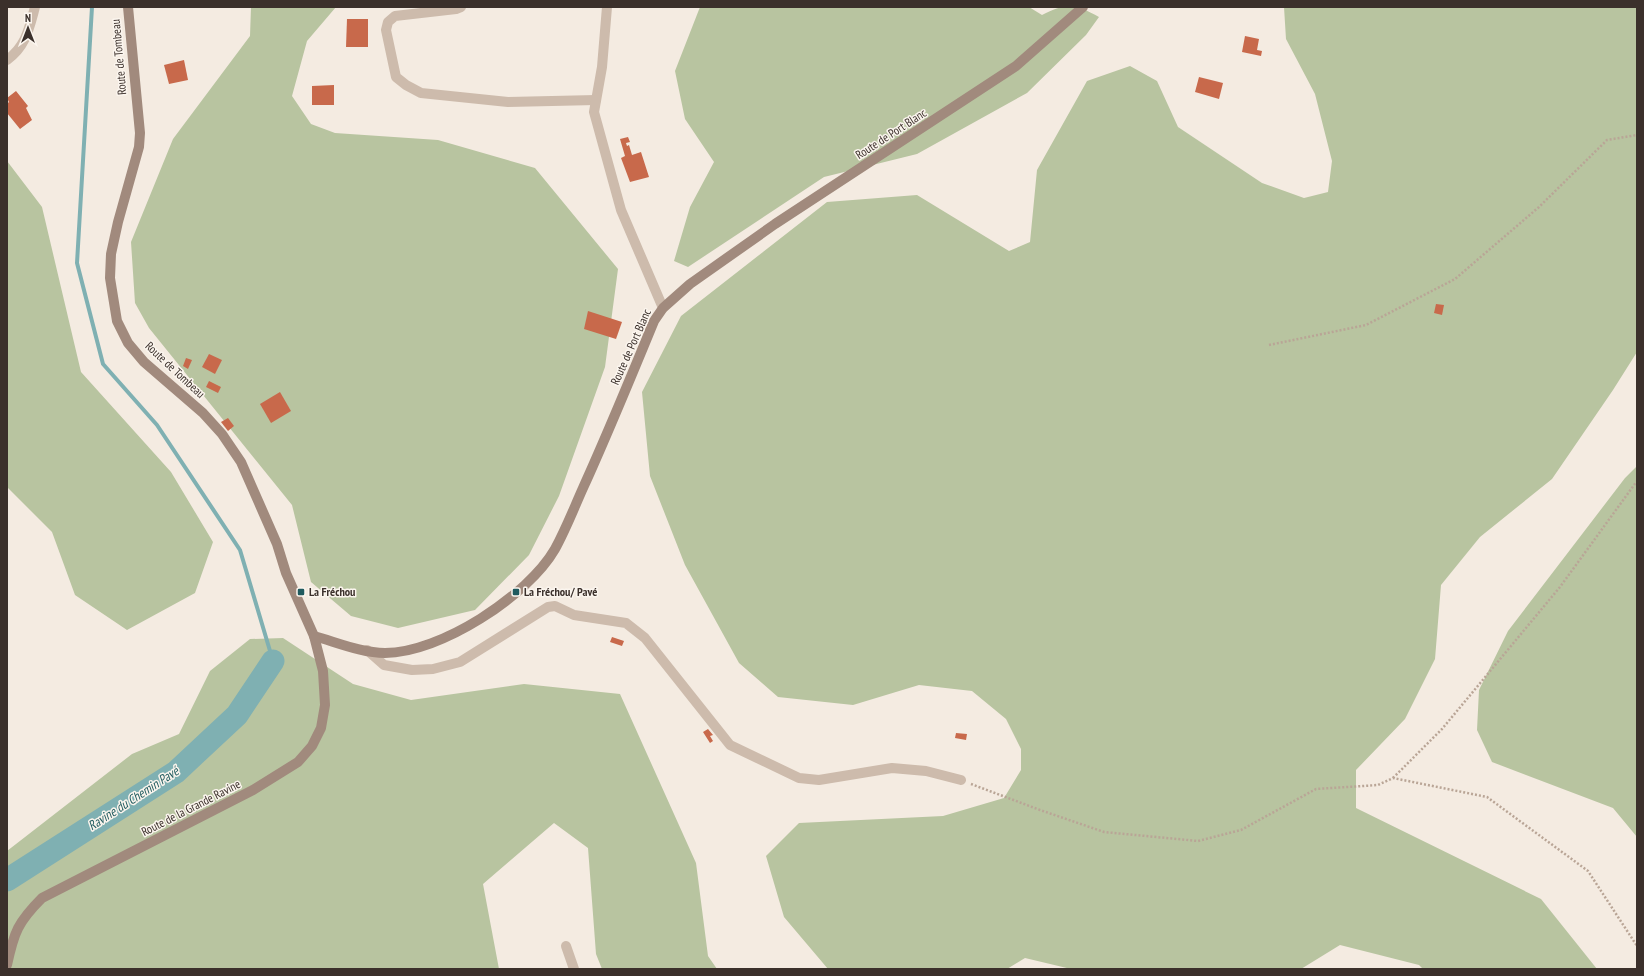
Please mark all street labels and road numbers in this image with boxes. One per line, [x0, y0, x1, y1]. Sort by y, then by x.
street label: Route de Tombeau [108, 18, 129, 96]
street label: Route de Port Blanc [852, 105, 930, 162]
street label: Route de Port Blanc [607, 306, 654, 387]
street label: Route de Tombeau [142, 338, 208, 401]
street label: Route de la Grande Ravine [139, 776, 243, 839]

